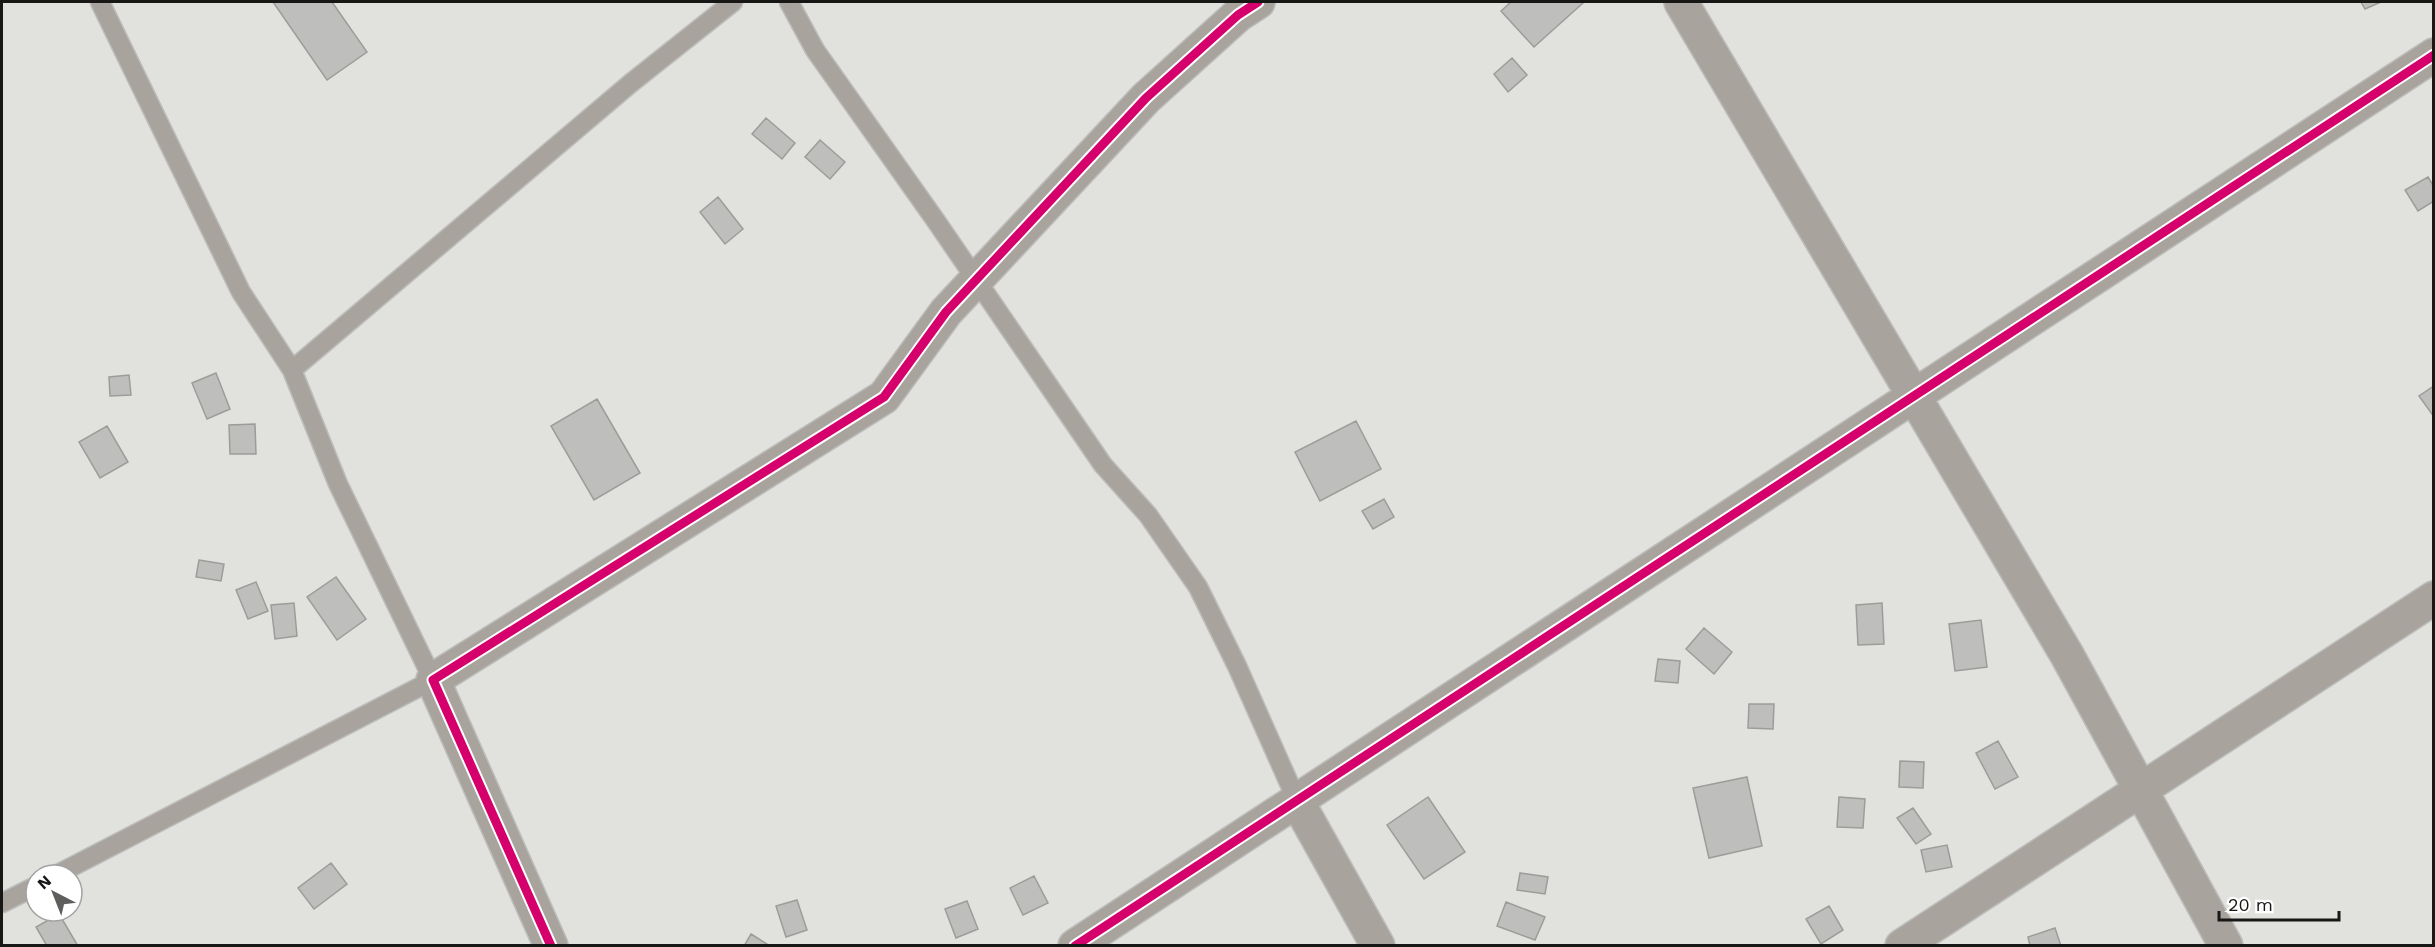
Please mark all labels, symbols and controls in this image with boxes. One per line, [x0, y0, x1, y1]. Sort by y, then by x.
north arrow [24, 863, 84, 923]
text: N [34, 871, 55, 893]
scale bar [2219, 884, 2339, 922]
text: 20 m [2228, 894, 2273, 915]

